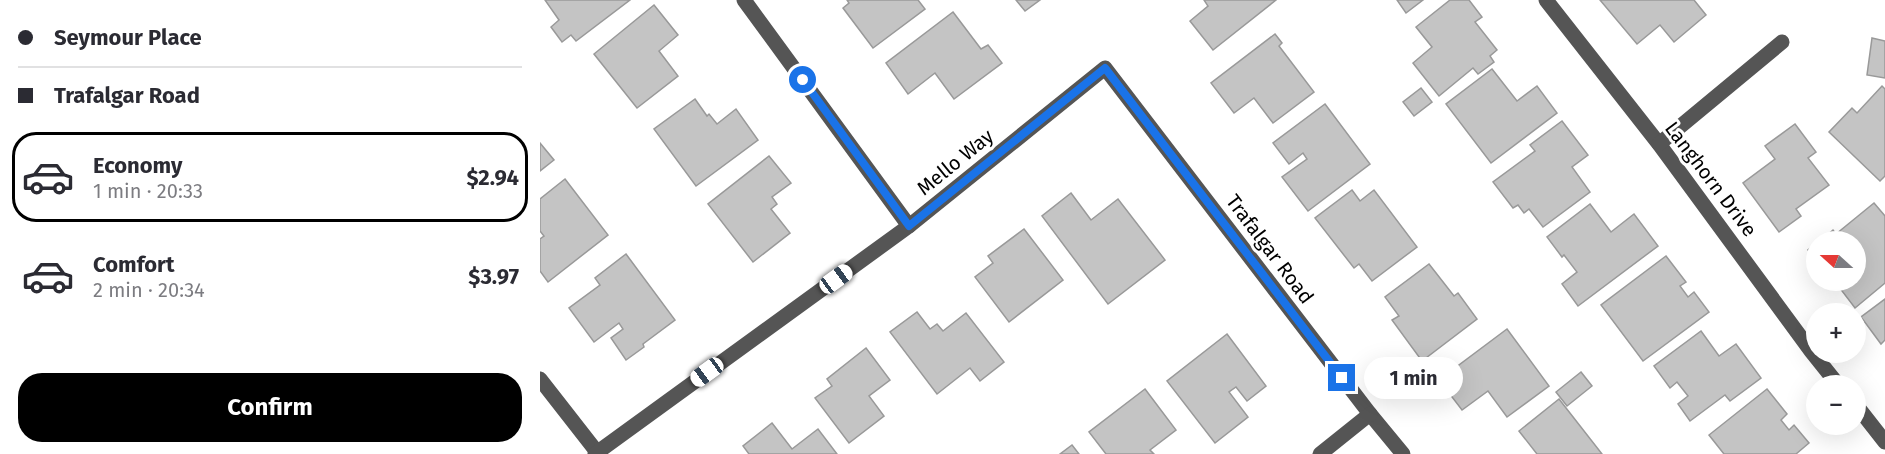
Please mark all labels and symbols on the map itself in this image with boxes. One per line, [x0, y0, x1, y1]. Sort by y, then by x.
route start [789, 66, 816, 93]
street label: Langhorn Drive [1660, 117, 1762, 241]
street label: Mello Way [912, 124, 998, 200]
street label: Trafalgar Road [1221, 190, 1319, 308]
north arrow [1806, 231, 1866, 291]
car [816, 261, 856, 297]
car [687, 354, 727, 390]
callout: 1 min [1363, 357, 1462, 399]
route end [1328, 364, 1355, 391]

